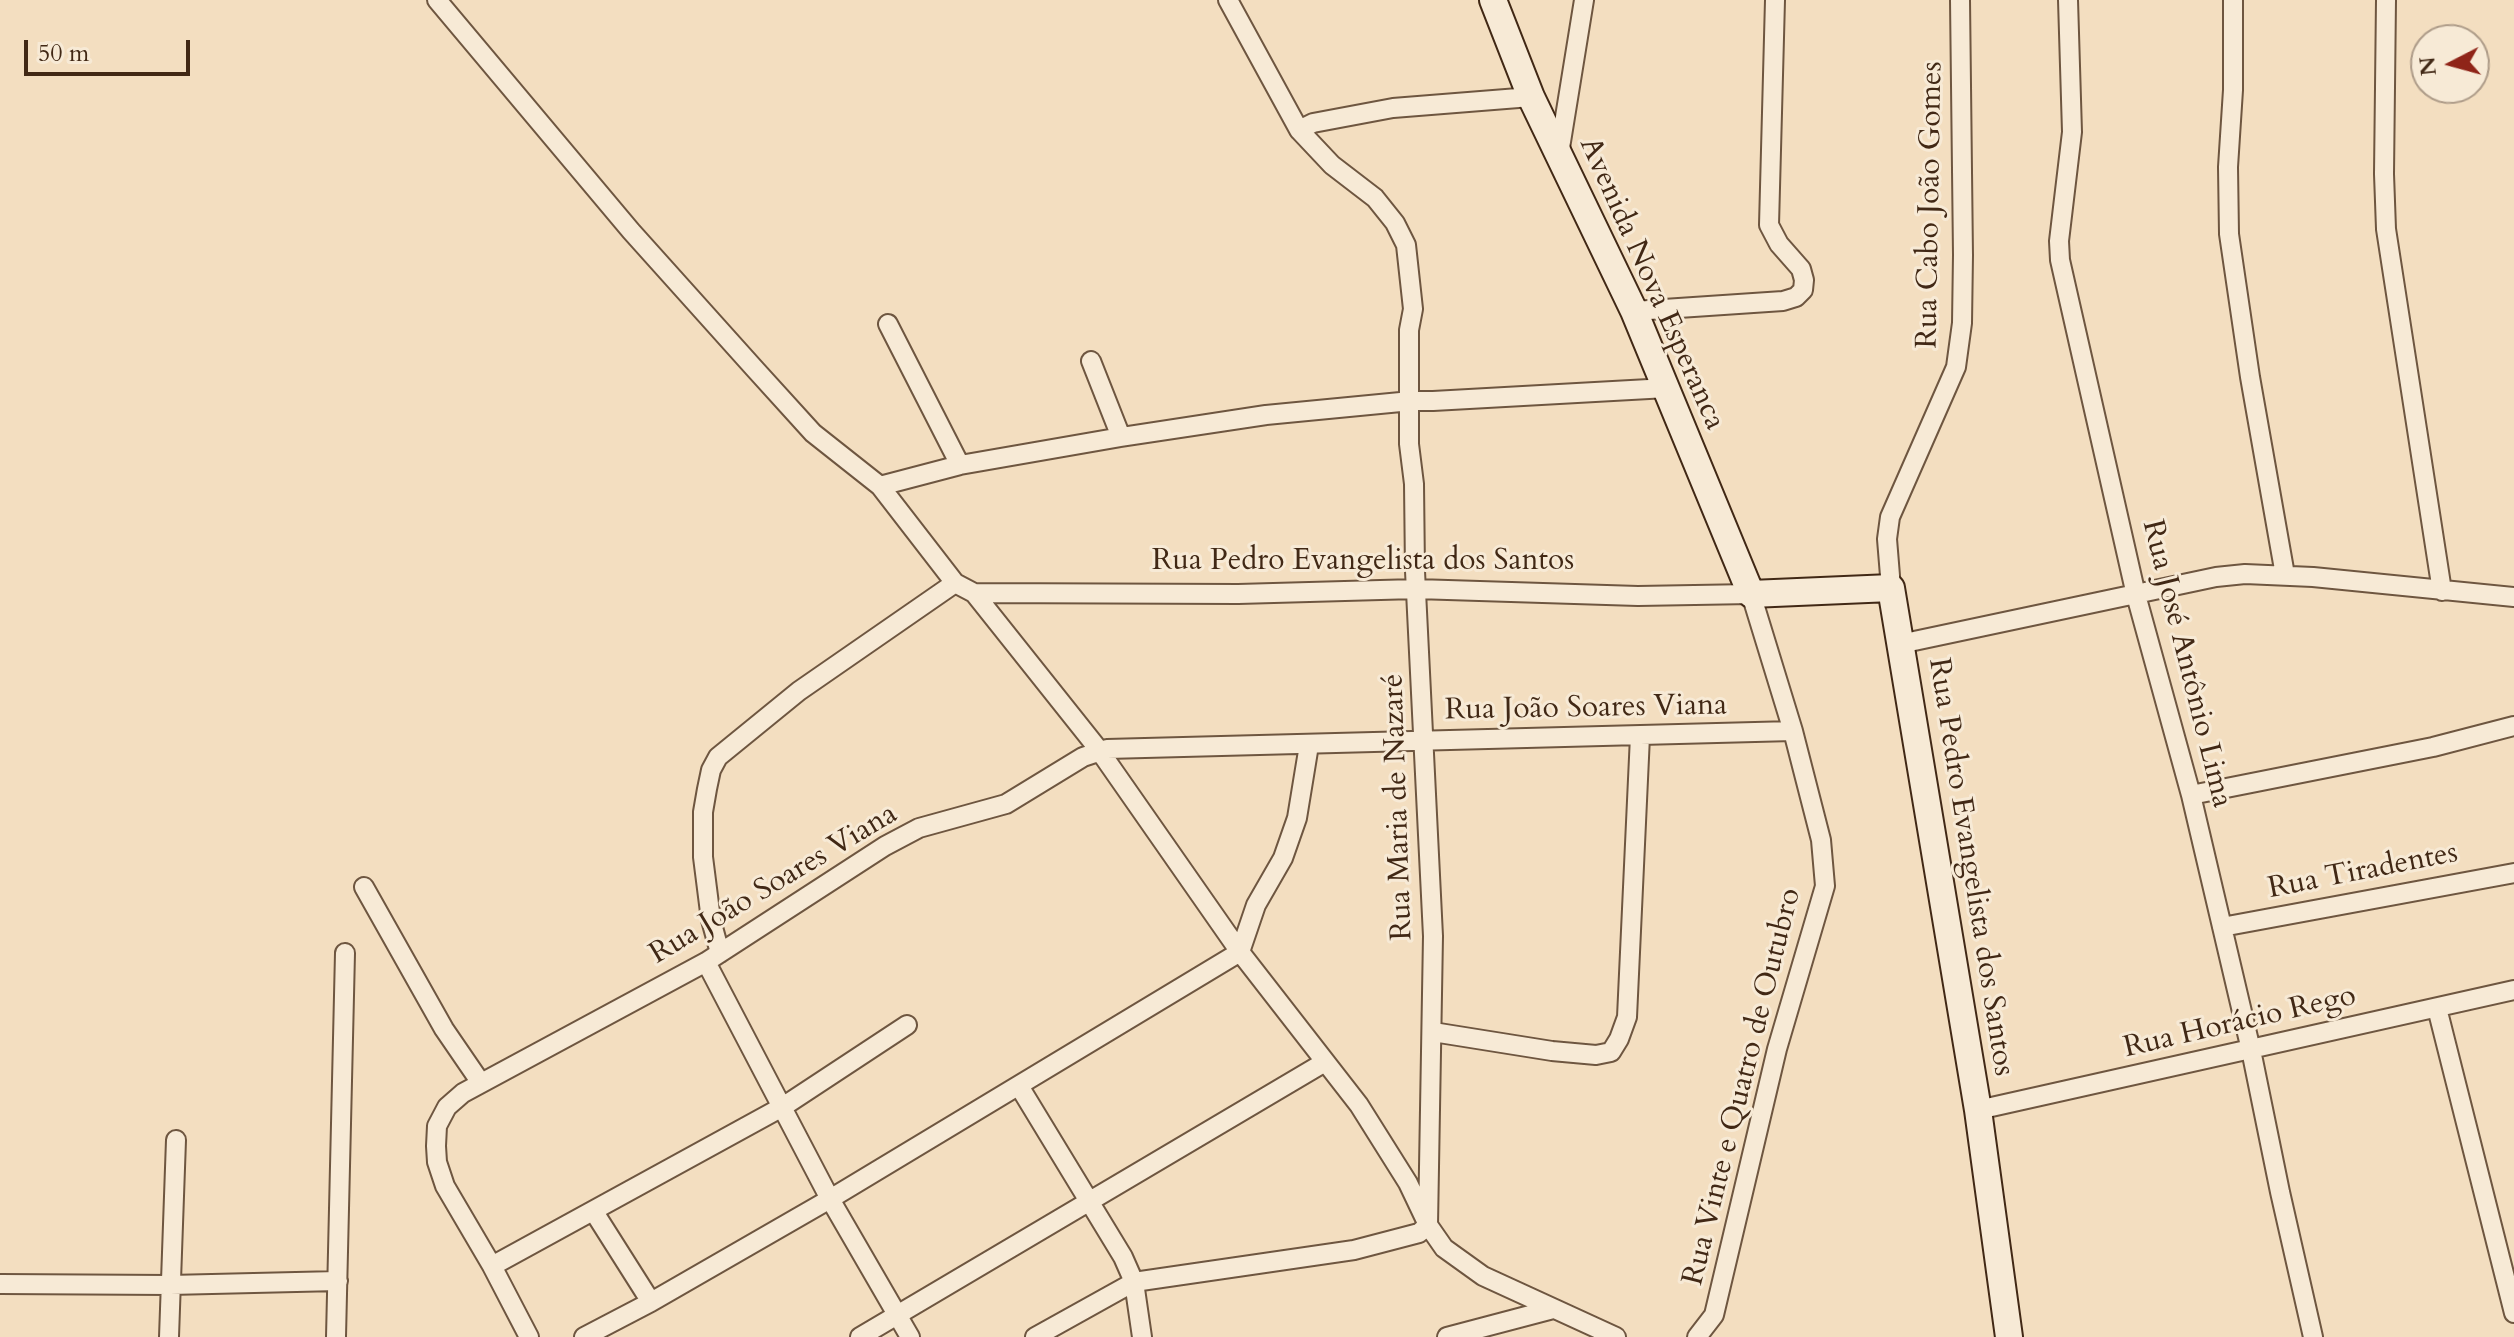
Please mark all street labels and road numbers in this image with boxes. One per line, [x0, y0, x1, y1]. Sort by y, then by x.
street label: Rua Cabo João Gomes [1910, 61, 1952, 349]
street label: Avenida Nova Esperanca [1570, 132, 1732, 436]
street label: Rua José Antônio Lima [2133, 516, 2239, 812]
street label: Rua Pedro Evangelista dos Santos [1152, 544, 1574, 580]
street label: Rua Pedro Evangelista dos Santos [1919, 655, 2021, 1079]
street label: Rua Maria de Nazaré [1376, 673, 1422, 941]
street label: Rua João Soares Viana [1445, 689, 1727, 729]
street label: Rua João Soares Viana [644, 797, 904, 973]
street label: Rua Tiradentes [2265, 836, 2461, 908]
street label: Rua Vinte e Quatro de Outubro [1676, 885, 1810, 1289]
street label: Rua Horácio Rego [2120, 979, 2360, 1067]

